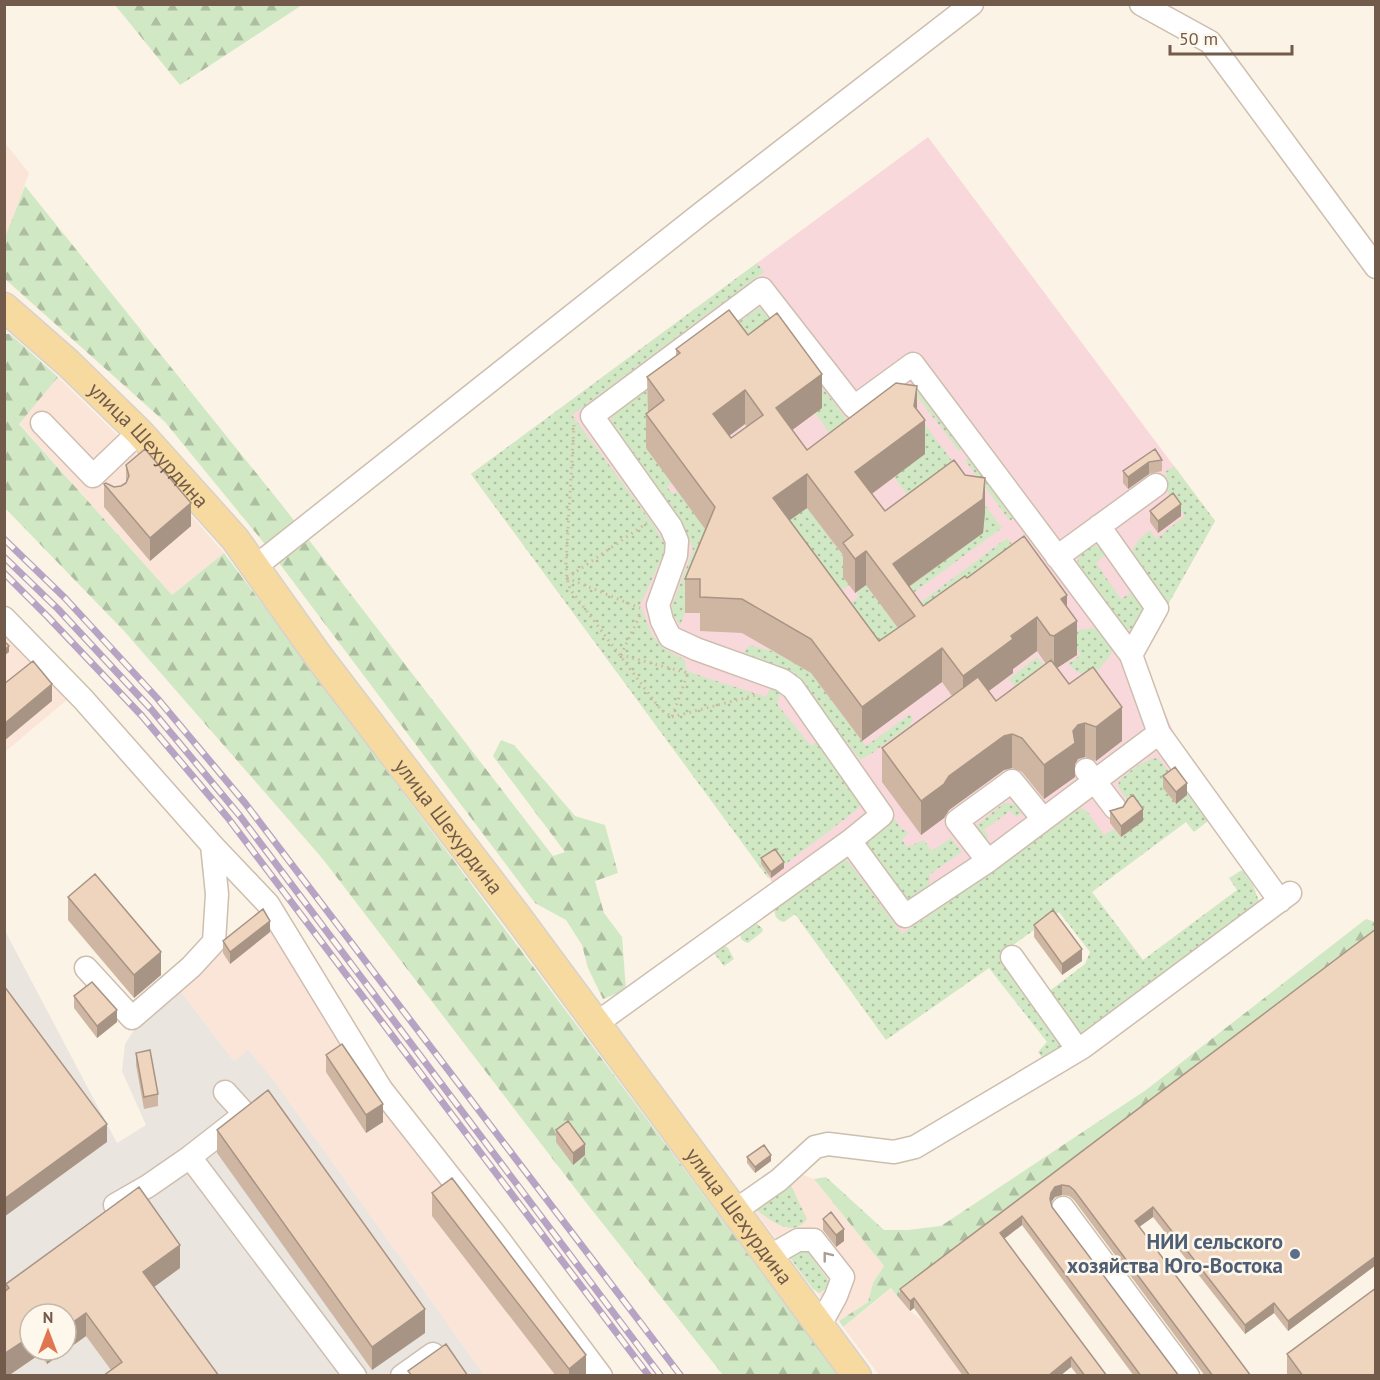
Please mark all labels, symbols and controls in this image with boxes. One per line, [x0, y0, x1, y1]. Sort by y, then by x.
scale bar [1170, 18, 1292, 56]
text: 50 m [1179, 27, 1218, 50]
street label: улица Шехурдина [83, 376, 215, 514]
street label: улица Шехурдина [388, 753, 509, 900]
street label: улица Шехурдина [680, 1142, 799, 1290]
place label: НИИ сельского хозяйства Юго-Востока [1067, 1228, 1283, 1279]
marker: НИИ сельского хозяйства Юго-Востока [1288, 1247, 1302, 1261]
one-way arrow [823, 1252, 834, 1263]
north arrow [18, 1302, 78, 1362]
text: N [43, 1307, 53, 1327]

